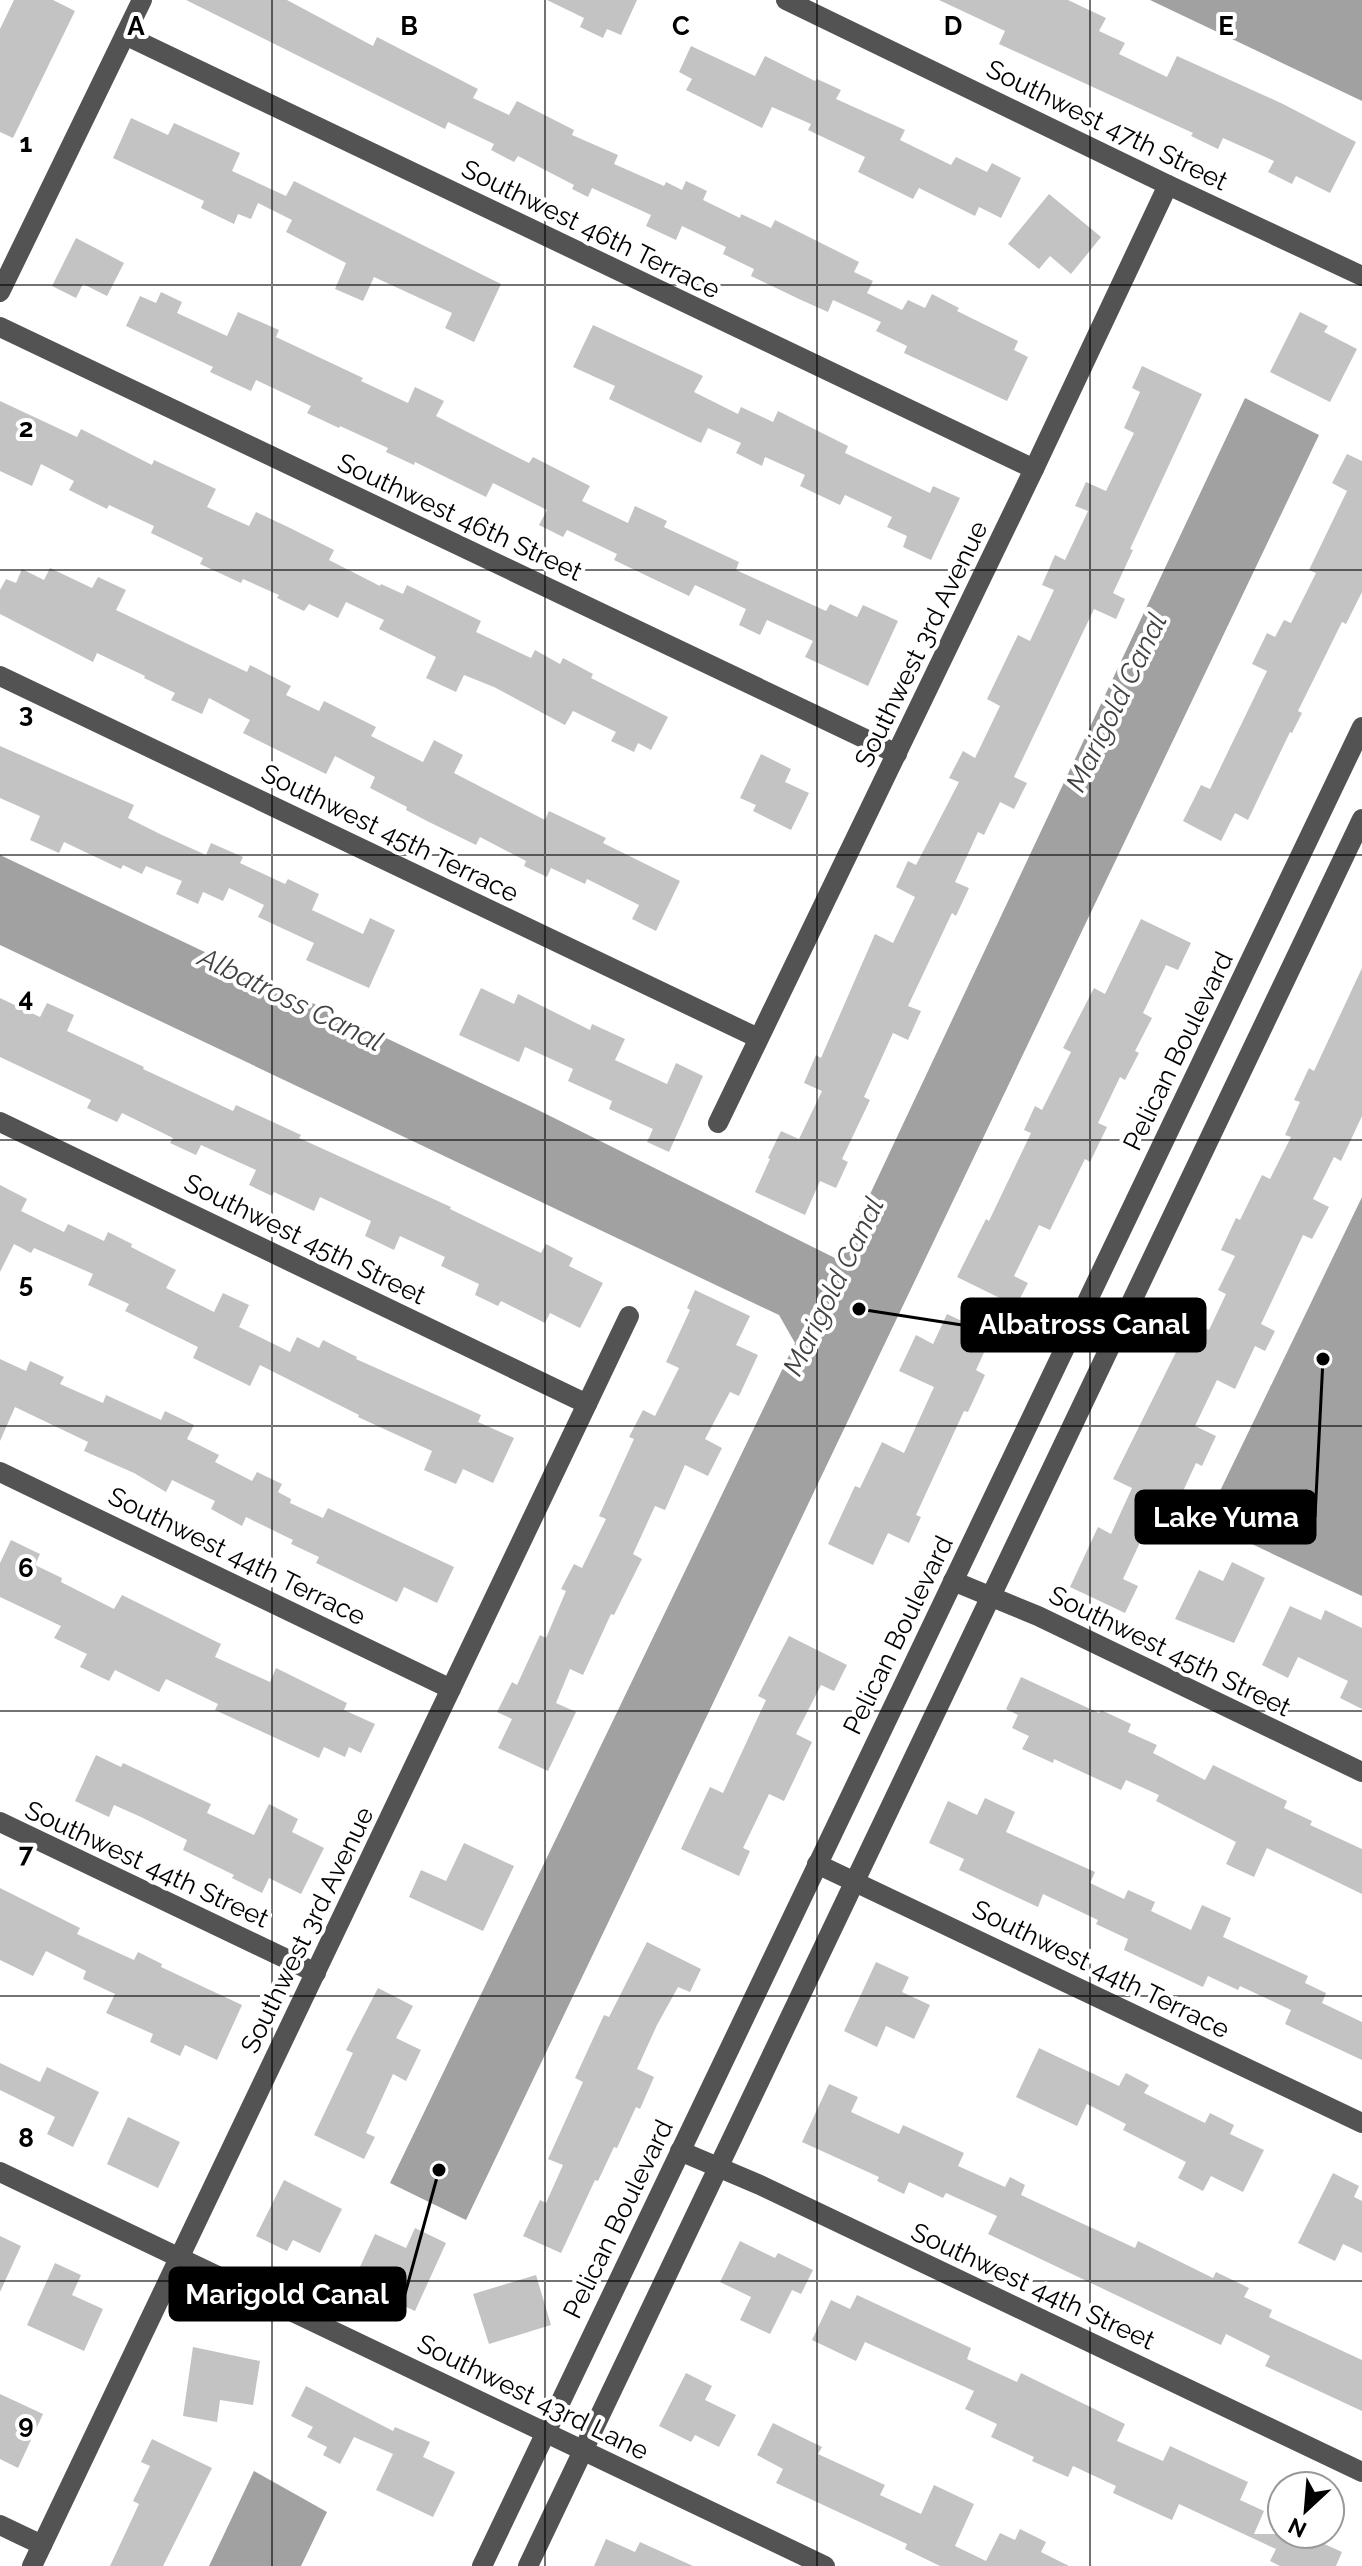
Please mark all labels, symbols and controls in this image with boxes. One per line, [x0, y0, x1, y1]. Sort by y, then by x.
text: A [127, 11, 145, 41]
text: B [400, 11, 418, 41]
text: C [672, 11, 690, 41]
text: D [944, 11, 962, 41]
text: E [1218, 11, 1234, 41]
street label: Southwest 47th Street [981, 54, 1233, 197]
text: 1 [20, 128, 33, 158]
street label: Southwest 46th Terrace [457, 153, 725, 305]
text: 2 [19, 413, 33, 443]
street label: Southwest 46th Street [333, 447, 587, 587]
street label: Southwest 3rd Avenue [848, 516, 994, 772]
water label: Marigold Canal [1059, 608, 1174, 797]
text: 3 [19, 698, 33, 728]
street label: Southwest 45th Terrace [257, 758, 523, 908]
water label: Albatross Canal [191, 940, 388, 1058]
street label: Pelican Boulevard [1117, 947, 1239, 1155]
text: 4 [19, 983, 33, 1013]
street label: Southwest 45th Street [179, 1167, 431, 1311]
water label: Marigold Canal [776, 1192, 891, 1381]
text: 5 [19, 1268, 33, 1298]
callout: Albatross Canal [962, 1299, 1205, 1351]
text: Albatross Canal [978, 1308, 1190, 1341]
street label: Southwest 44th Terrace [104, 1481, 370, 1631]
callout: Lake Yuma [1136, 1491, 1315, 1543]
text: Lake Yuma [1153, 1501, 1299, 1534]
street label: Pelican Boulevard [837, 1531, 959, 1739]
text: 6 [18, 1553, 34, 1583]
street label: Southwest 45th Street [1044, 1579, 1296, 1723]
street label: Southwest 44th Street [21, 1794, 274, 1934]
street label: Southwest 3rd Avenue [234, 1802, 380, 2058]
text: 7 [19, 1838, 34, 1868]
street label: Southwest 44th Terrace [968, 1894, 1234, 2044]
street label: Pelican Boulevard [557, 2115, 679, 2323]
text: 8 [18, 2123, 34, 2153]
street label: Southwest 44th Street [907, 2216, 1160, 2356]
callout: Marigold Canal [170, 2268, 405, 2320]
text: Marigold Canal [185, 2278, 389, 2311]
street label: Southwest 43rd Lane [413, 2328, 653, 2466]
text: 9 [18, 2409, 34, 2439]
north arrow [1266, 2470, 1346, 2550]
text: N [1284, 2513, 1310, 2543]

